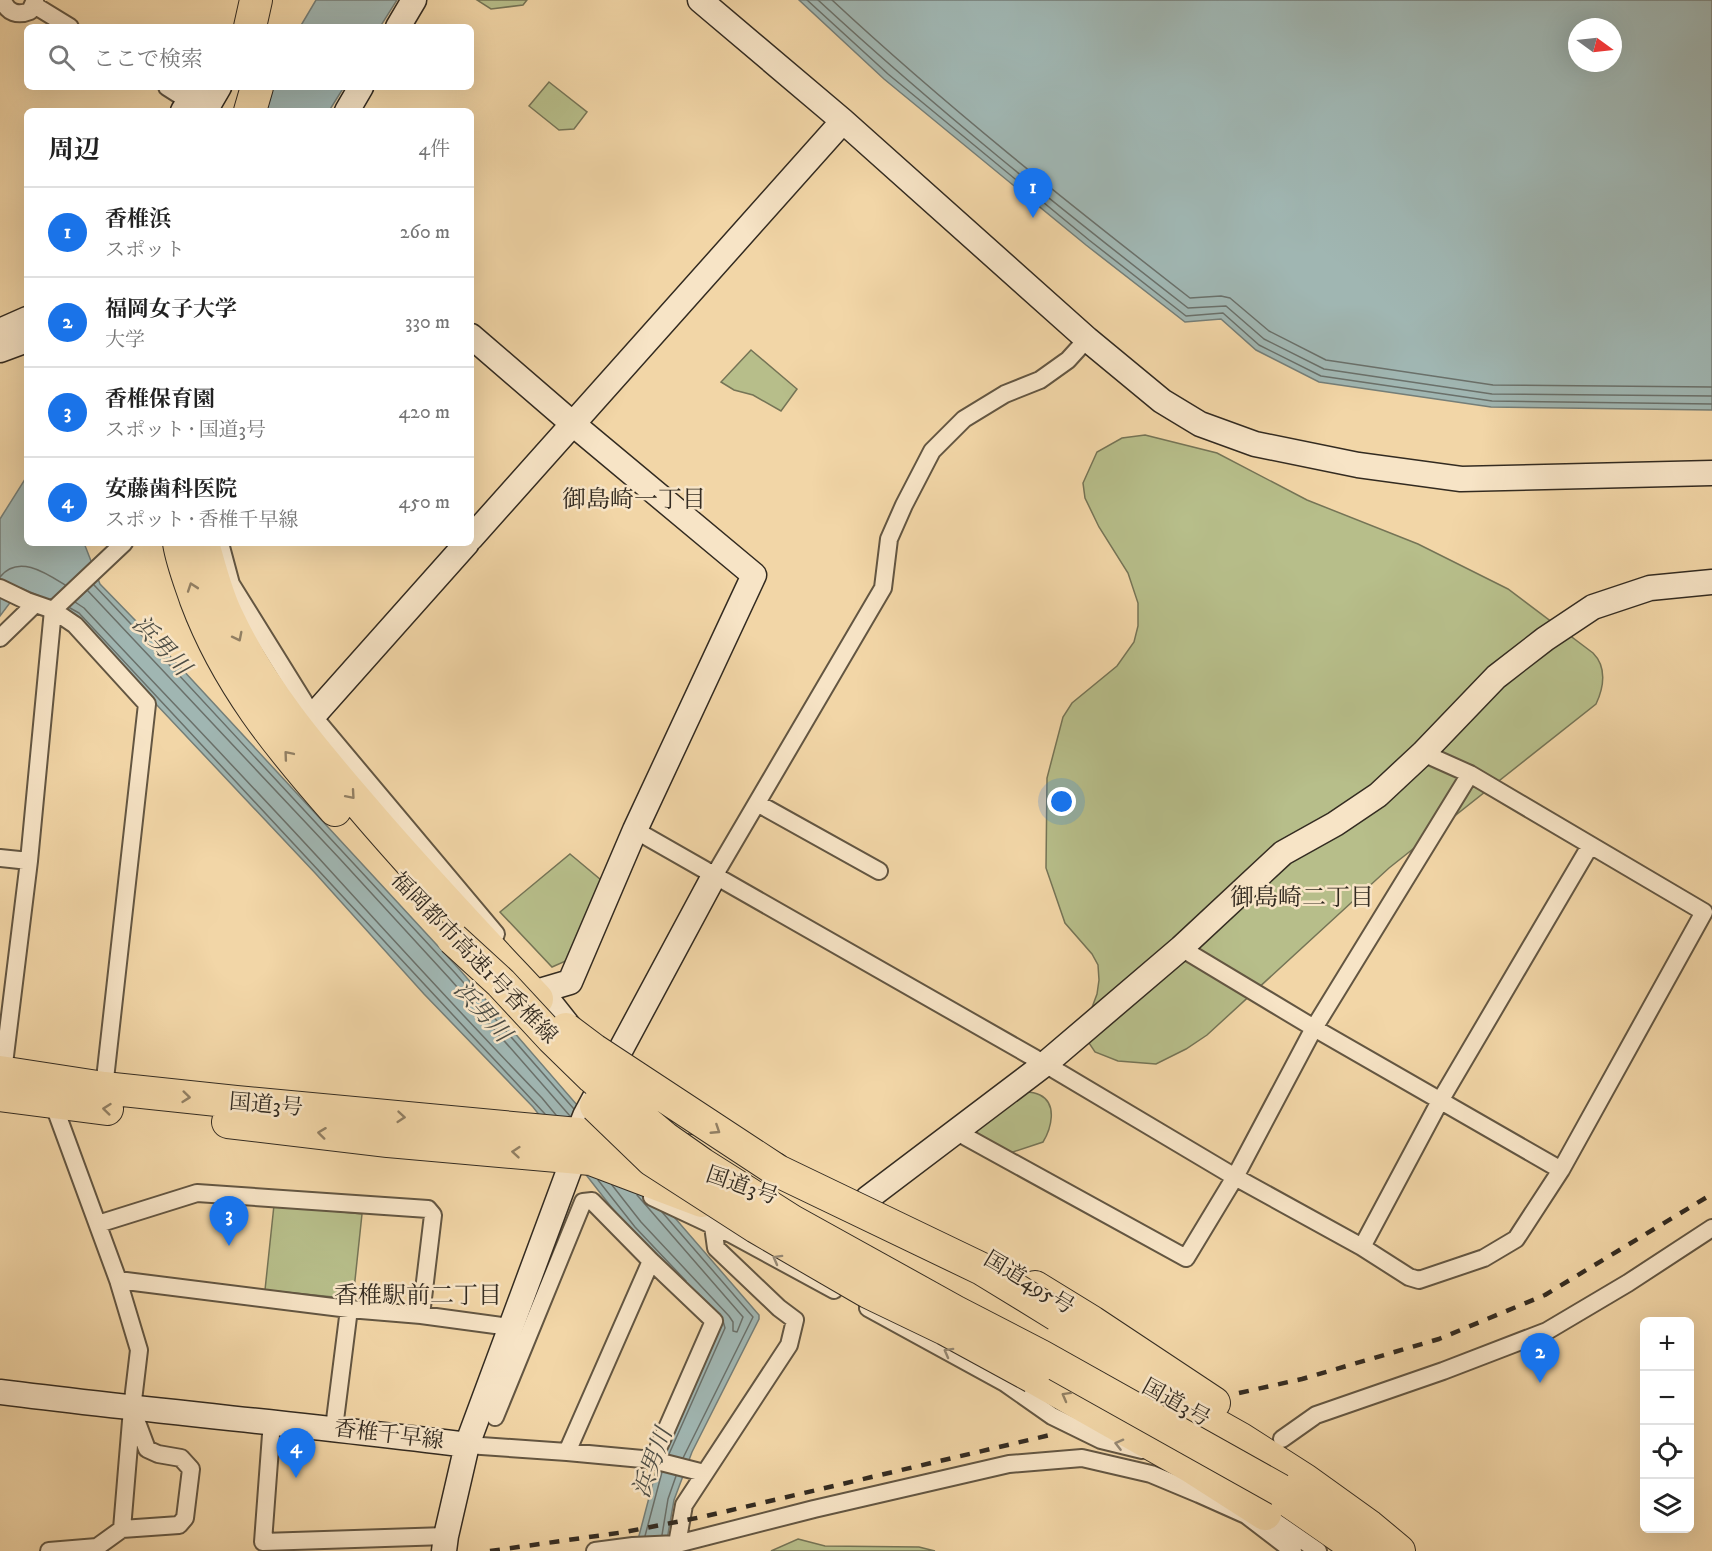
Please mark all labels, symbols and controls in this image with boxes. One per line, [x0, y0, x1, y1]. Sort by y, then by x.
north arrow [1568, 18, 1622, 72]
search box [24, 24, 474, 90]
icon: search [45, 41, 78, 74]
text: ここで検索 [93, 46, 203, 73]
text: 周辺 [48, 134, 100, 167]
text: 4件 [418, 137, 450, 162]
pin: 1 [1014, 168, 1052, 218]
text: 香椎浜 [105, 206, 171, 233]
text: 1 [64, 220, 71, 245]
text: 260 m [400, 220, 450, 245]
text: スポット [105, 238, 185, 263]
text: 福岡女子大学 [105, 296, 237, 323]
text: 2 [63, 310, 72, 335]
text: 330 m [405, 310, 450, 335]
text: 大学 [105, 328, 145, 353]
text: 香椎保育園 [105, 386, 215, 413]
text: 3 [64, 400, 71, 425]
text: 420 m [399, 400, 450, 425]
text: スポット · 国道3号 [105, 418, 266, 443]
text: 安藤歯科医院 [105, 476, 237, 503]
district label: 御島崎一丁目 [562, 485, 706, 515]
text: 4 [62, 490, 73, 515]
text: 450 m [399, 490, 450, 515]
text: スポット · 香椎千早線 [105, 508, 298, 533]
one-way arrow [186, 582, 199, 593]
water label: 浜男川 [125, 609, 199, 685]
one-way arrow [230, 631, 242, 642]
one-way arrow [284, 751, 295, 762]
your location [1047, 787, 1076, 816]
one-way arrow [344, 788, 355, 799]
street label: 福岡都市高速1号香椎線 [385, 867, 563, 1049]
district label: 御島崎二丁目 [1230, 883, 1374, 913]
water label: 浜男川 [447, 975, 519, 1051]
street label: 国道3号 [228, 1088, 304, 1122]
one-way arrow [181, 1090, 190, 1102]
one-way arrow [103, 1103, 112, 1116]
one-way arrow [396, 1110, 405, 1123]
one-way arrow [709, 1123, 720, 1134]
one-way arrow [317, 1127, 326, 1140]
one-way arrow [511, 1146, 520, 1159]
street label: 国道3号 [703, 1161, 781, 1211]
pin: 3 [210, 1196, 248, 1246]
street label: 国道495号 [979, 1246, 1079, 1320]
one-way arrow [773, 1255, 783, 1266]
district label: 香椎駅前二丁目 [334, 1281, 502, 1311]
map controls [1640, 1317, 1694, 1533]
button: + [1640, 1317, 1694, 1371]
pin: 2 [1520, 1334, 1560, 1383]
one-way arrow [944, 1348, 954, 1359]
button: − [1640, 1371, 1694, 1425]
street label: 国道3号 [1137, 1373, 1215, 1433]
one-way arrow [1062, 1392, 1072, 1403]
street label: 香椎千早線 [333, 1415, 445, 1455]
water label: 浜男川 [627, 1421, 680, 1502]
button: locate [1640, 1425, 1694, 1479]
pin: 4 [276, 1428, 316, 1478]
one-way arrow [1114, 1439, 1124, 1451]
button: layers [1640, 1479, 1694, 1533]

